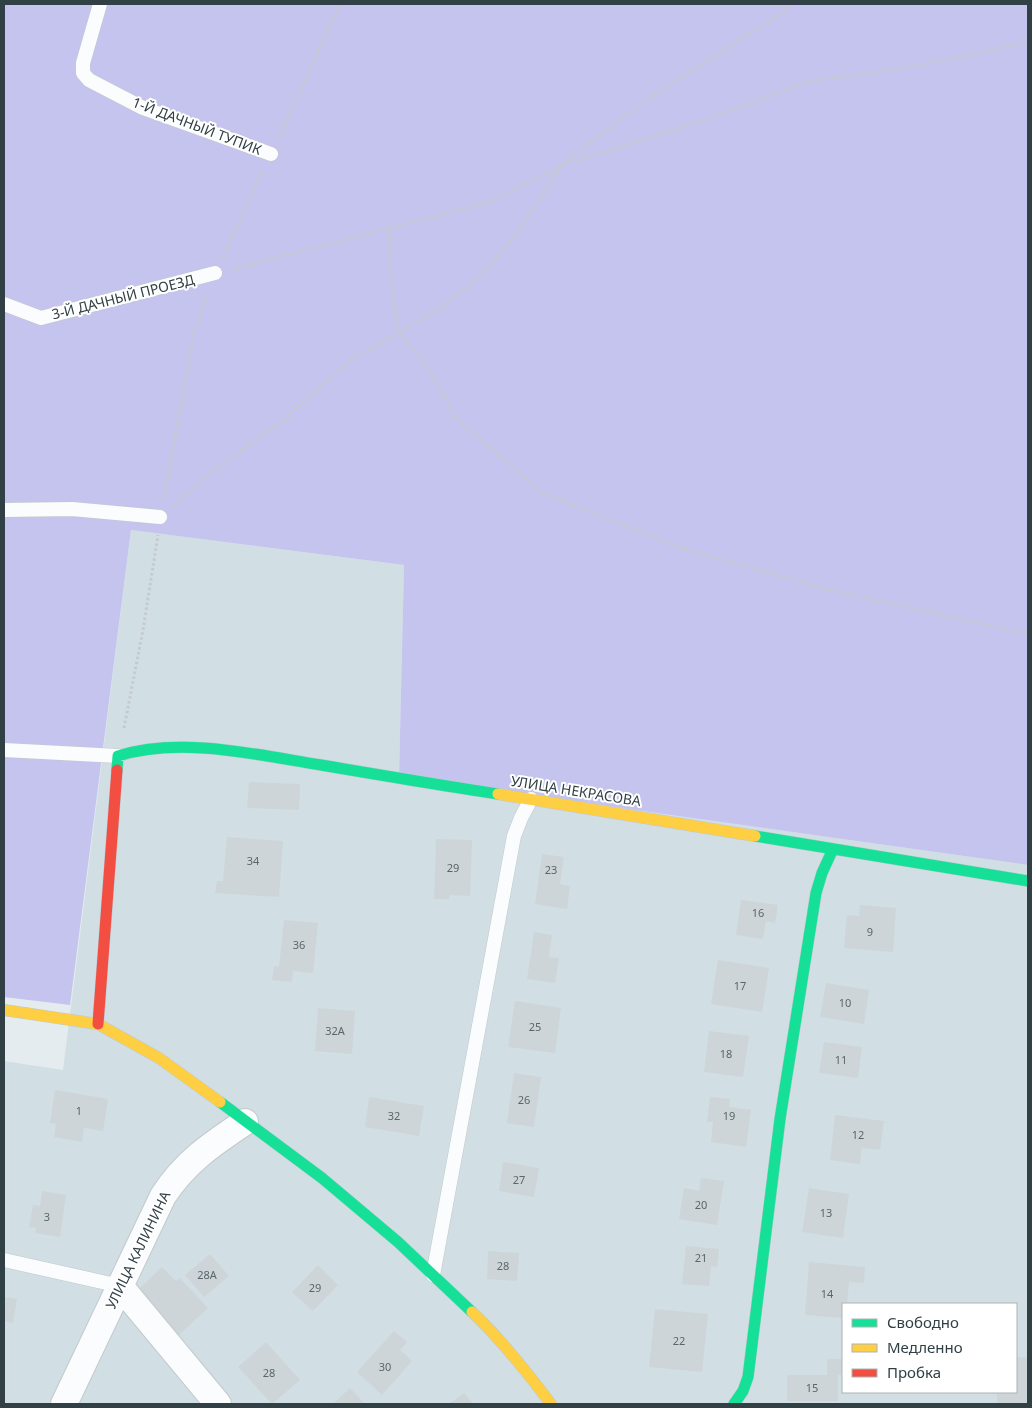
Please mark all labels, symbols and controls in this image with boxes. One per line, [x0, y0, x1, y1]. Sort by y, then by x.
street label: 1-Й ДАЧНЫЙ ТУПИК [130, 92, 265, 159]
street label: 3-Й ДАЧНЫЙ ПРОЕЗД [50, 269, 197, 323]
street label: УЛИЦА НЕКРАСОВА [510, 771, 643, 810]
house number: 34 [247, 853, 260, 868]
house number: 29 [447, 860, 459, 875]
house number: 23 [545, 862, 557, 877]
house number: 16 [752, 905, 764, 920]
house number: 9 [867, 924, 873, 939]
house number: 36 [293, 937, 305, 952]
house number: 17 [734, 978, 746, 993]
house number: 10 [839, 995, 851, 1010]
house number: 25 [529, 1019, 541, 1034]
house number: 32А [325, 1023, 346, 1038]
house number: 18 [720, 1046, 732, 1061]
house number: 11 [835, 1052, 847, 1067]
house number: 26 [518, 1092, 530, 1107]
house number: 1 [76, 1103, 82, 1118]
house number: 32 [388, 1108, 400, 1123]
house number: 19 [723, 1108, 735, 1123]
house number: 12 [852, 1127, 864, 1142]
house number: 27 [513, 1172, 525, 1187]
street label: УЛИЦА КАЛИНИНА [101, 1188, 174, 1312]
house number: 20 [695, 1197, 707, 1212]
house number: 13 [820, 1205, 832, 1220]
house number: 3 [44, 1209, 50, 1224]
house number: 21 [695, 1250, 707, 1265]
house number: 28 [497, 1258, 509, 1273]
house number: 28А [197, 1267, 218, 1282]
house number: 29 [309, 1280, 321, 1295]
house number: 14 [821, 1286, 834, 1301]
legend [842, 1303, 1017, 1393]
text: Свободно [887, 1312, 959, 1332]
house number: 22 [673, 1333, 685, 1348]
text: Медленно [887, 1337, 963, 1357]
house number: 30 [379, 1359, 391, 1374]
text: Пробка [887, 1362, 941, 1382]
house number: 28 [263, 1365, 275, 1380]
house number: 15 [806, 1380, 818, 1395]

